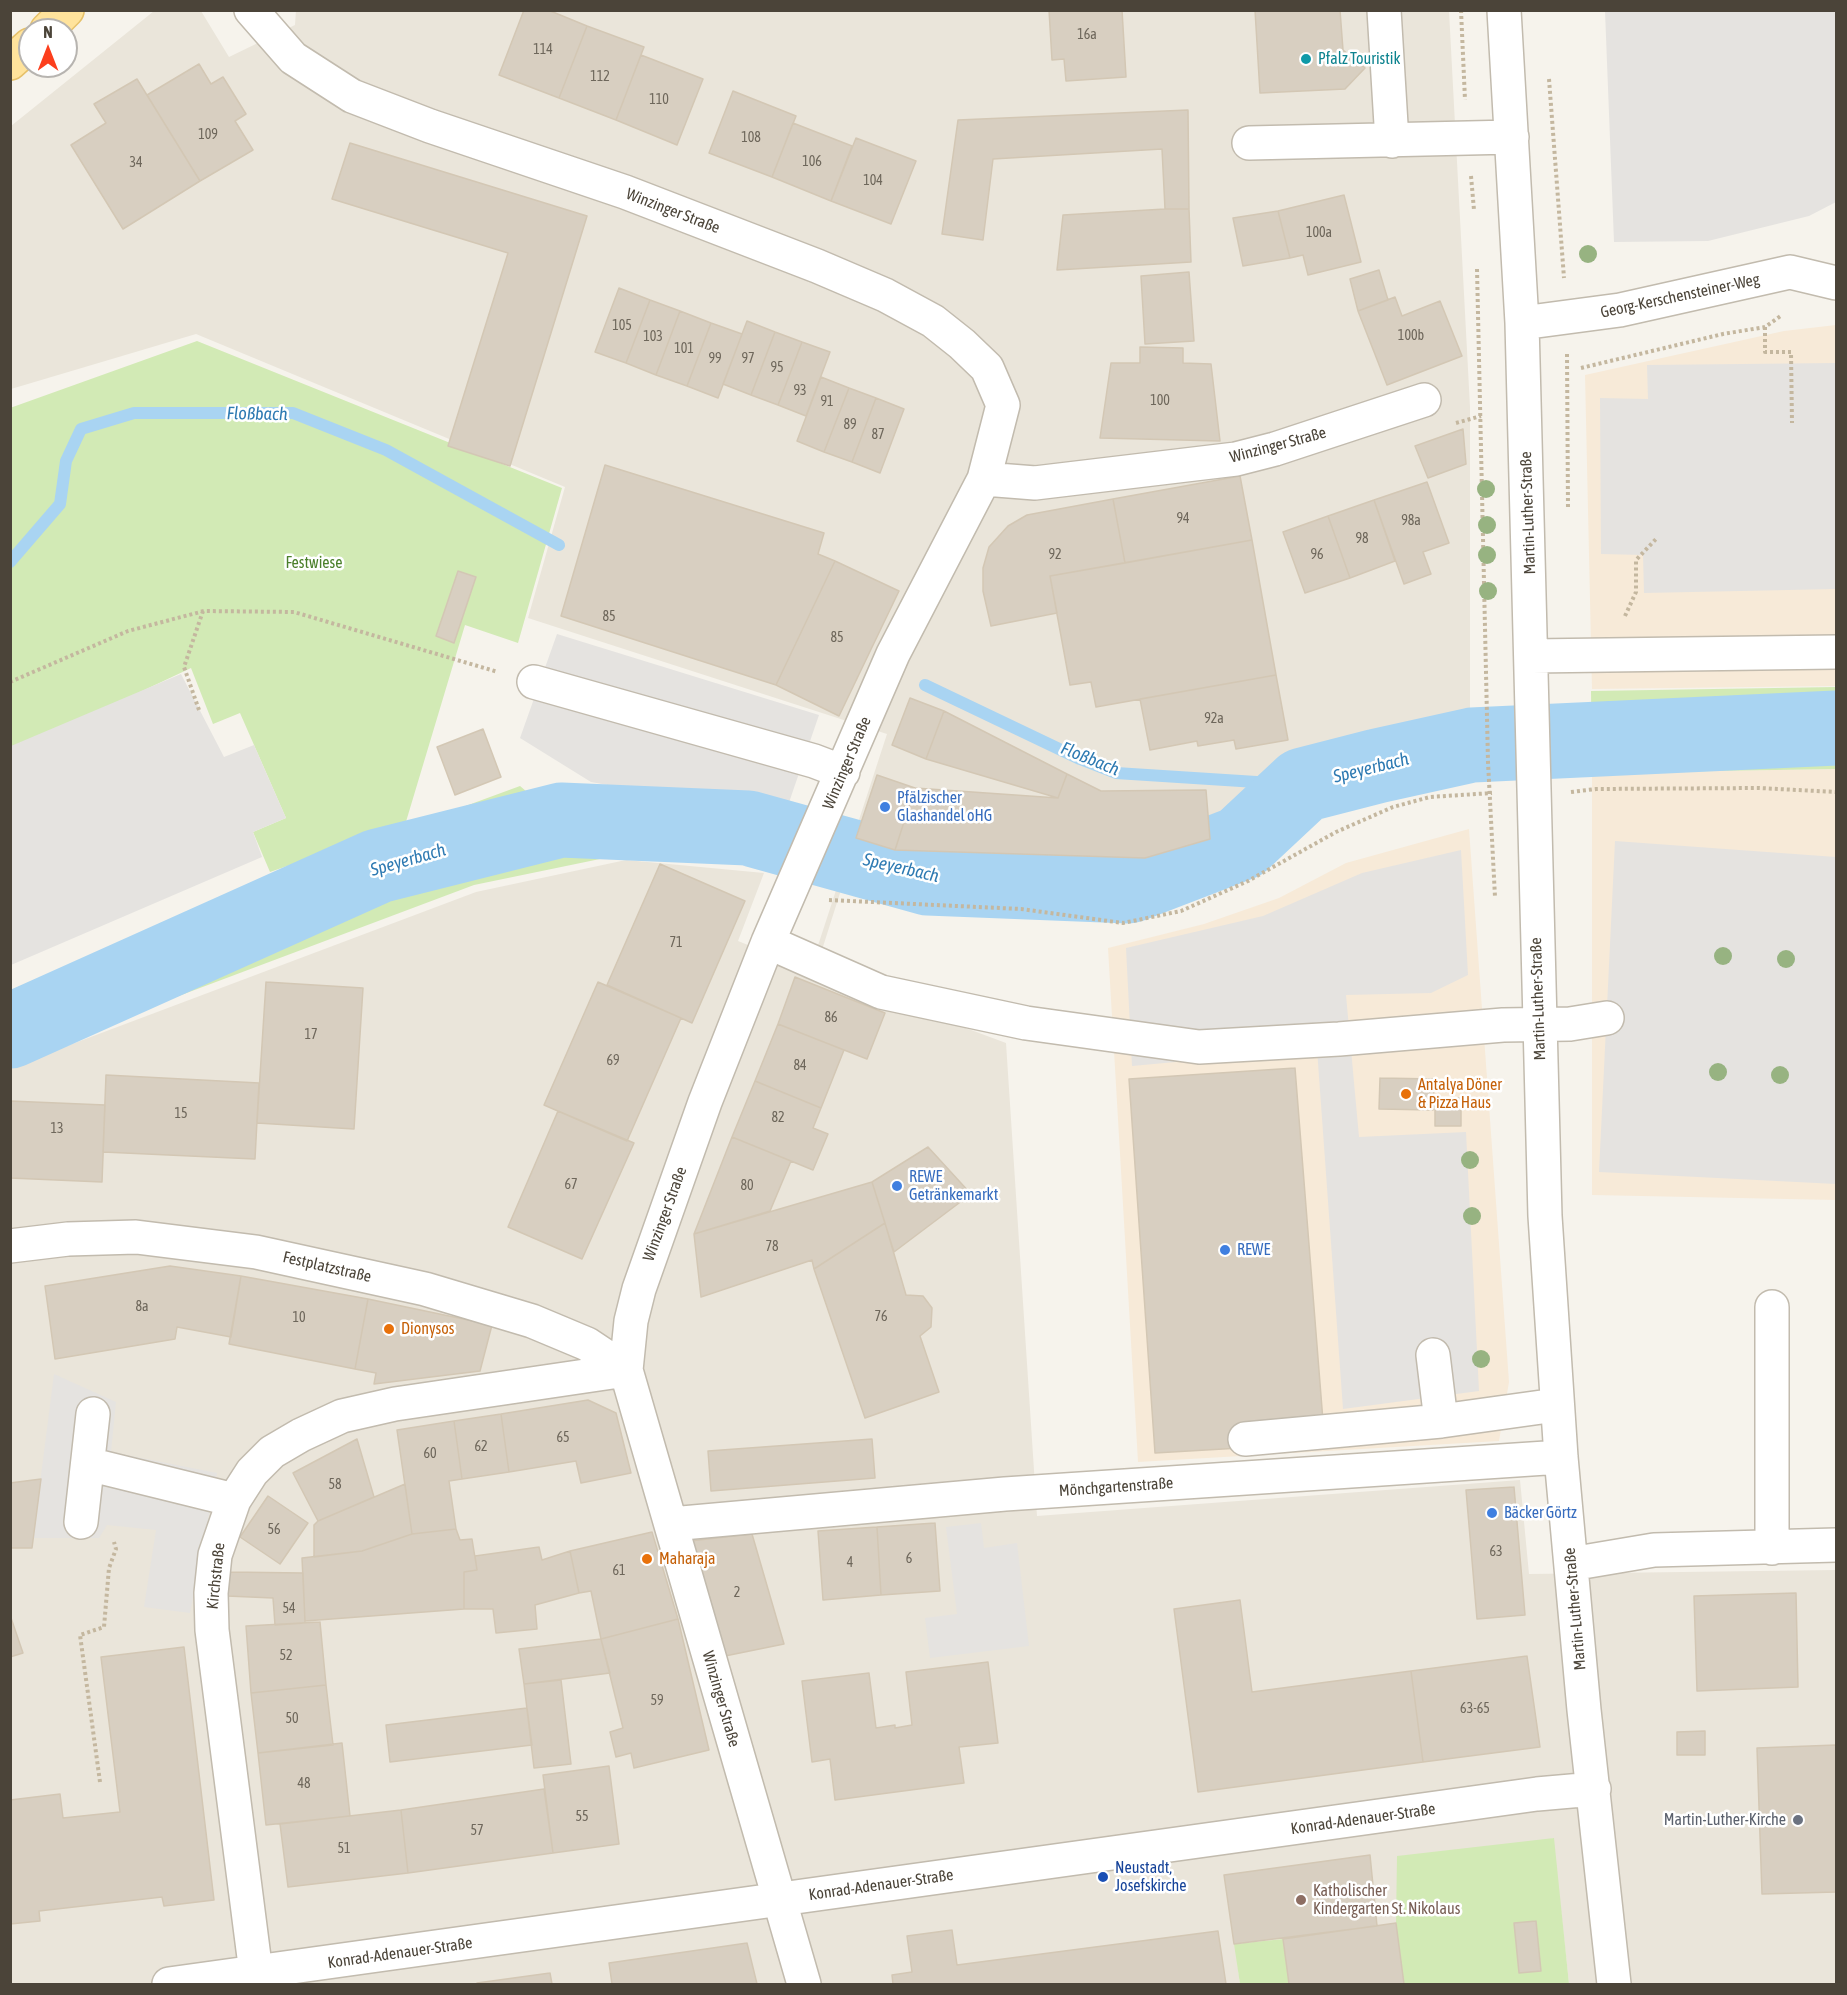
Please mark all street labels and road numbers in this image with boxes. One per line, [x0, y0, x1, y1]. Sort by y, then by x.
street label: Winzinger Straße [623, 184, 723, 238]
street label: Georg-Kerschensteiner-Weg [1599, 270, 1761, 322]
street label: Winzinger Straße [1228, 423, 1328, 467]
street label: Martin-Luther-Straße [1516, 451, 1540, 575]
street label: Winzinger Straße [819, 714, 875, 812]
street label: Martin-Luther-Straße [1526, 937, 1550, 1061]
street label: Winzinger Straße [639, 1164, 691, 1264]
street label: Festplatzstraße [281, 1248, 373, 1286]
street label: Mönchgartenstraße [1058, 1473, 1174, 1501]
street label: Kirchstraße [203, 1542, 229, 1610]
street label: Martin-Luther-Straße [1560, 1547, 1590, 1671]
street label: Winzinger Straße [698, 1649, 744, 1749]
street label: Konrad-Adenauer-Straße [1289, 1799, 1437, 1839]
street label: Konrad-Adenauer-Straße [807, 1865, 955, 1905]
street label: Konrad-Adenauer-Straße [326, 1933, 474, 1973]

